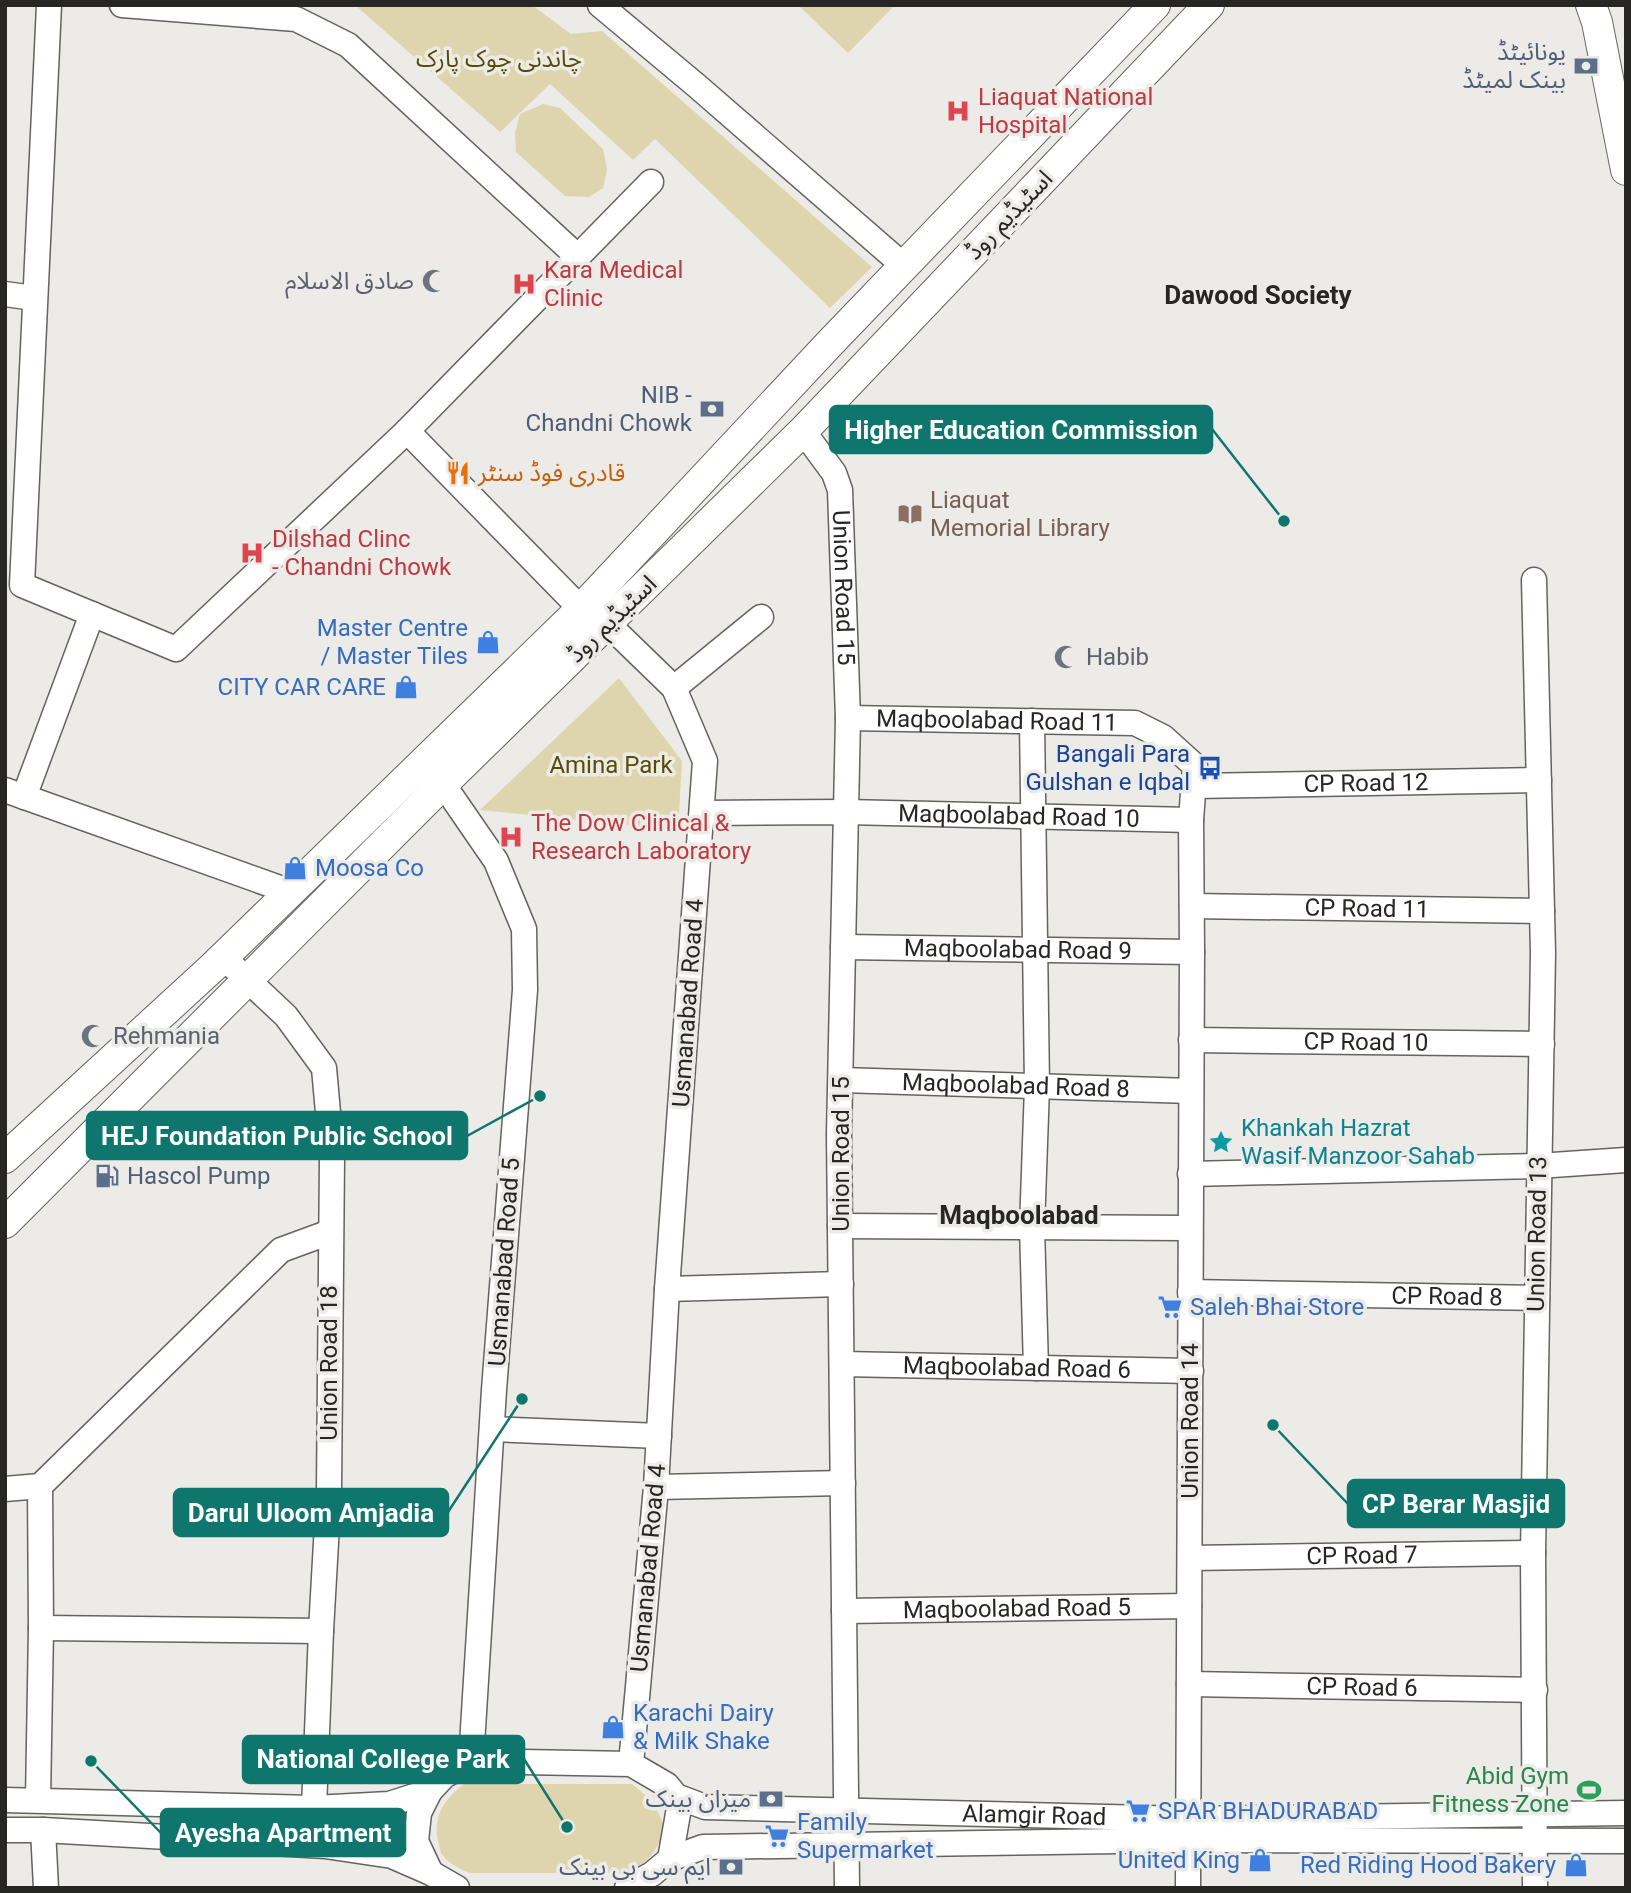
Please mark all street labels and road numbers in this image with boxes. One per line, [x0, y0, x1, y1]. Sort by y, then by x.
street label: اسٹیڈیم روڈ [960, 165, 1060, 267]
street label: Union Road 15 [827, 509, 860, 666]
street label: اسٹیڈیم روڈ [562, 570, 664, 670]
street label: Maqboolabad Road 11 [876, 704, 1118, 737]
street label: CP Road 12 [1303, 768, 1429, 798]
street label: Maqboolabad Road 10 [898, 799, 1140, 833]
street label: CP Road 11 [1304, 894, 1430, 923]
street label: Usmanabad Road 4 [667, 898, 709, 1108]
street label: Maqboolabad Road 9 [904, 934, 1132, 965]
street label: CP Road 10 [1303, 1027, 1429, 1057]
street label: Maqboolabad Road 8 [902, 1068, 1130, 1103]
street label: Union Road 15 [827, 1076, 855, 1232]
street label: Union Road 13 [1522, 1156, 1552, 1312]
street label: Usmanabad Road 5 [483, 1157, 525, 1367]
street label: CP Road 8 [1391, 1281, 1503, 1311]
street label: Union Road 18 [315, 1285, 343, 1441]
street label: Union Road 14 [1176, 1343, 1204, 1499]
street label: Maqboolabad Road 6 [903, 1351, 1131, 1384]
street label: Usmanabad Road 4 [625, 1463, 671, 1673]
street label: CP Road 7 [1306, 1541, 1418, 1570]
street label: Maqboolabad Road 5 [903, 1593, 1131, 1624]
street label: CP Road 6 [1306, 1672, 1418, 1702]
street label: Alamgir Road [962, 1799, 1107, 1831]

